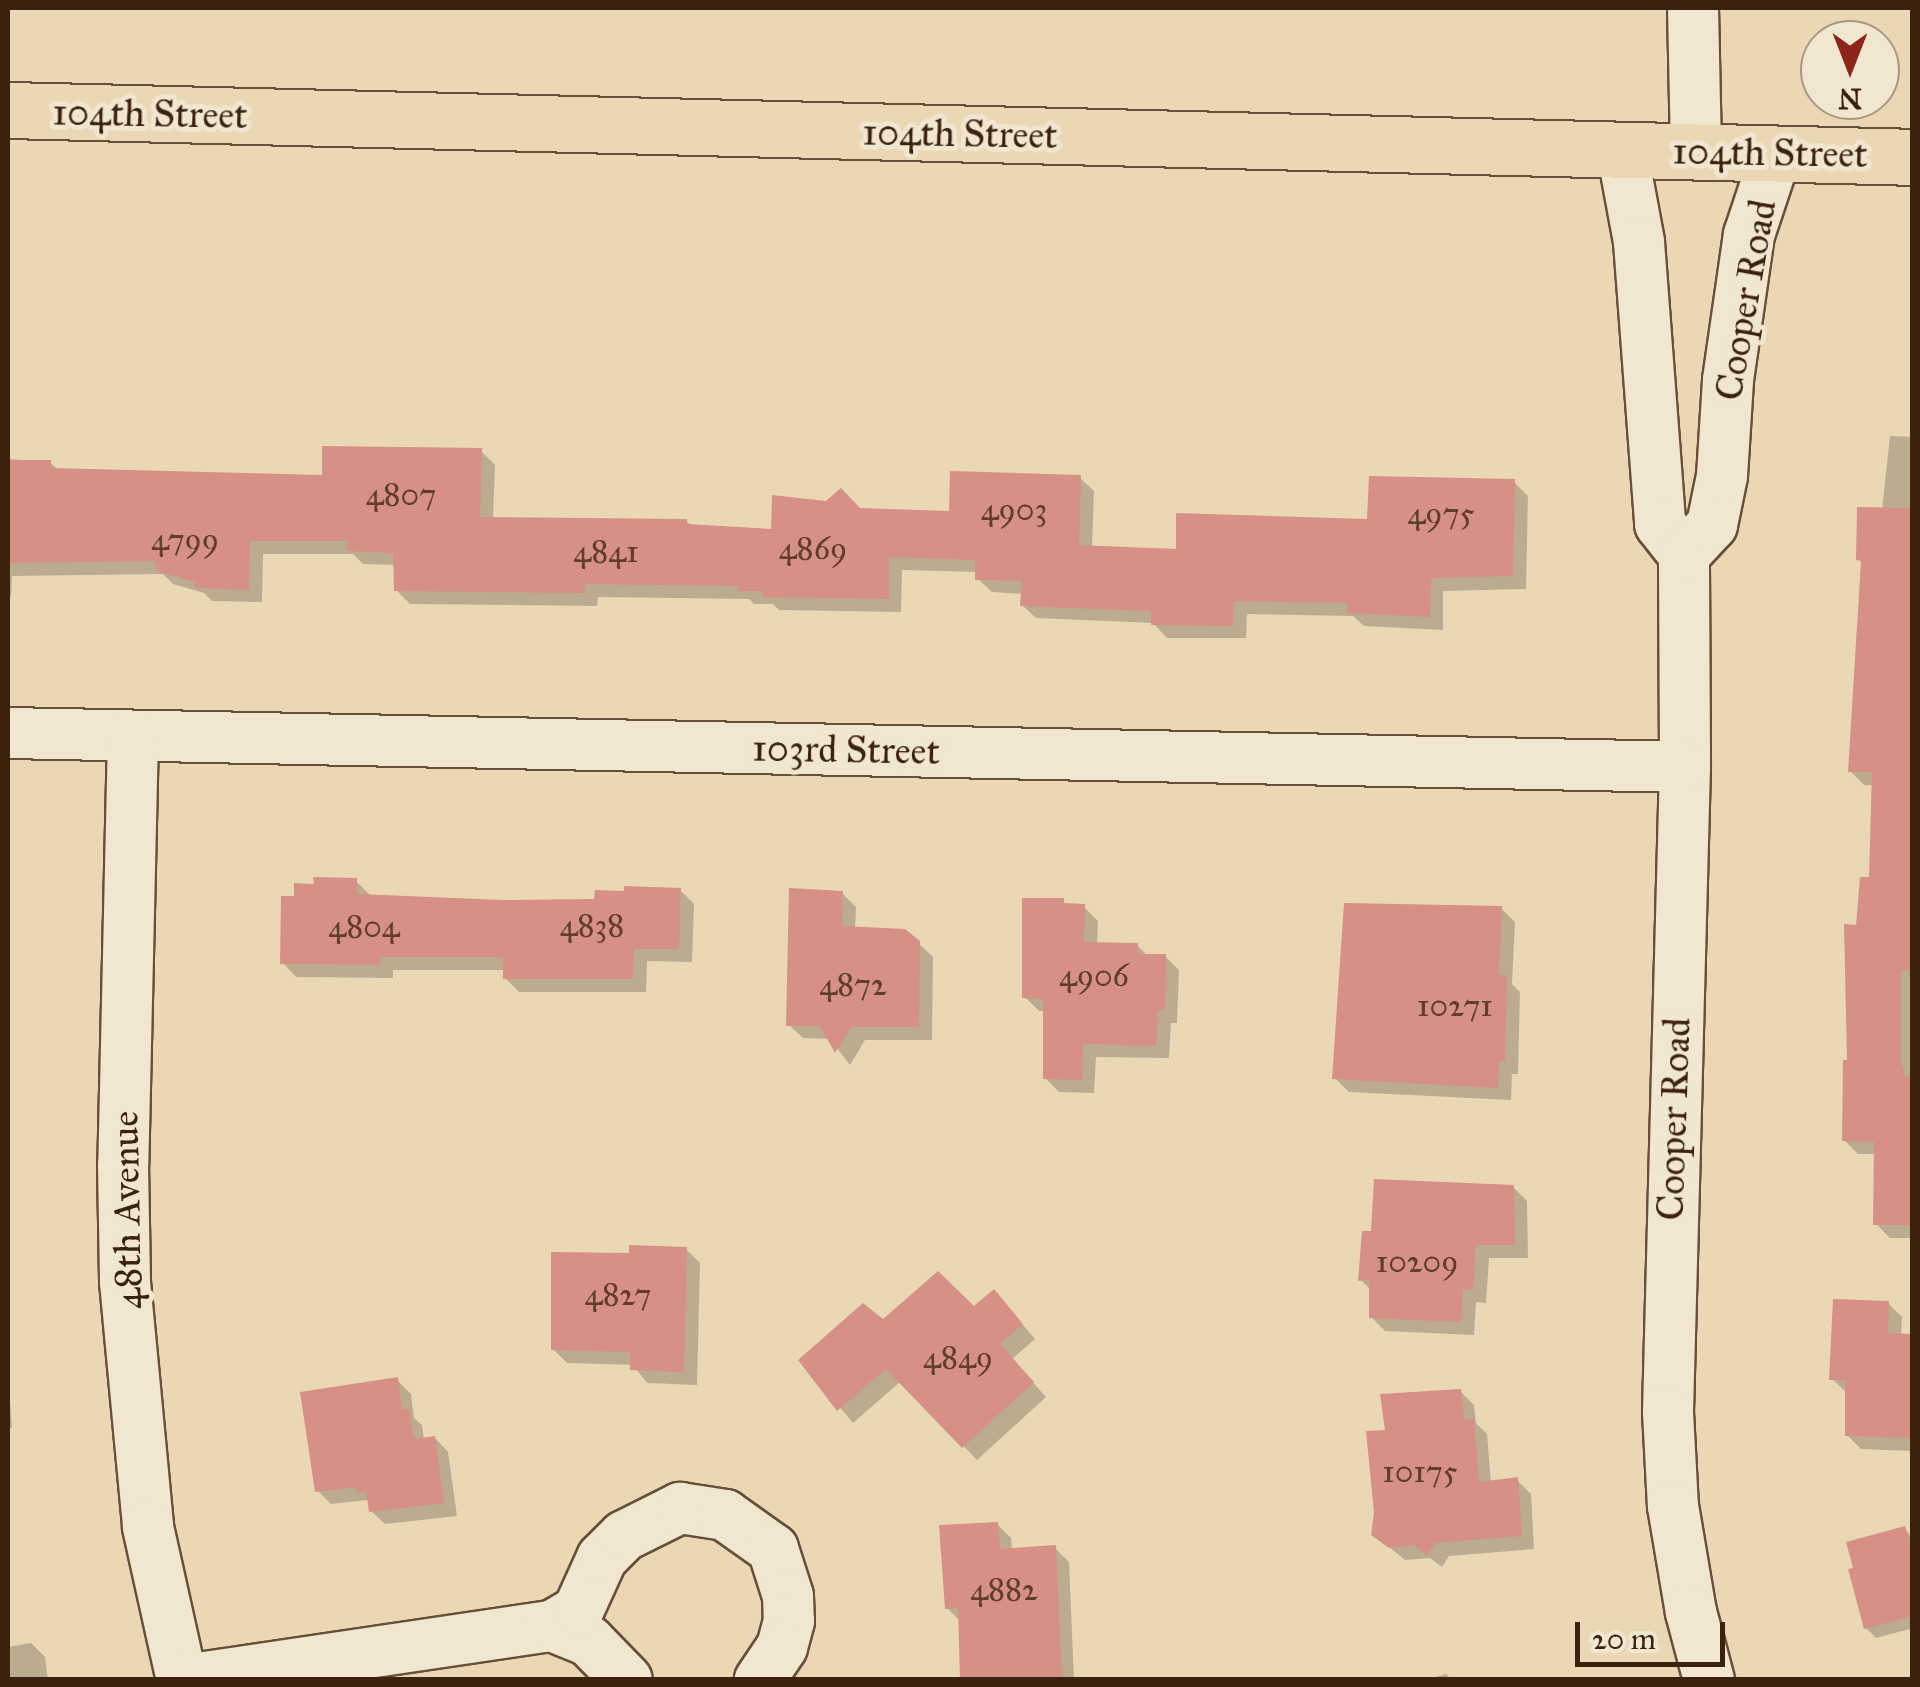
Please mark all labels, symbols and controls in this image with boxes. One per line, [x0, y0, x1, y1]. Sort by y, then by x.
north arrow [1800, 20, 1900, 120]
text: N [1838, 81, 1862, 116]
street label: 104th Street [52, 89, 248, 139]
street label: 104th Street [862, 109, 1058, 159]
street label: 104th Street [1672, 128, 1868, 178]
street label: Cooper Road [1706, 196, 1786, 404]
house number: 4807 [366, 476, 436, 514]
house number: 4903 [981, 491, 1047, 529]
house number: 4975 [1408, 495, 1474, 533]
house number: 4799 [151, 521, 219, 559]
house number: 4869 [779, 530, 847, 568]
house number: 4841 [573, 533, 639, 571]
street label: 103rd Street [752, 726, 940, 774]
house number: 4838 [560, 907, 624, 945]
house number: 4804 [328, 908, 400, 946]
house number: 4906 [1059, 957, 1129, 995]
house number: 4872 [819, 966, 887, 1004]
house number: 10271 [1417, 987, 1493, 1025]
street label: Cooper Road [1648, 1017, 1700, 1221]
street label: 48th Avenue [102, 1111, 152, 1309]
house number: 10209 [1376, 1243, 1458, 1281]
house number: 4827 [585, 1276, 651, 1314]
house number: 4849 [923, 1339, 993, 1377]
house number: 10175 [1382, 1453, 1458, 1491]
house number: 4882 [970, 1571, 1038, 1609]
scale bar [1580, 1602, 1730, 1664]
text: 20 m [1592, 1621, 1656, 1657]

